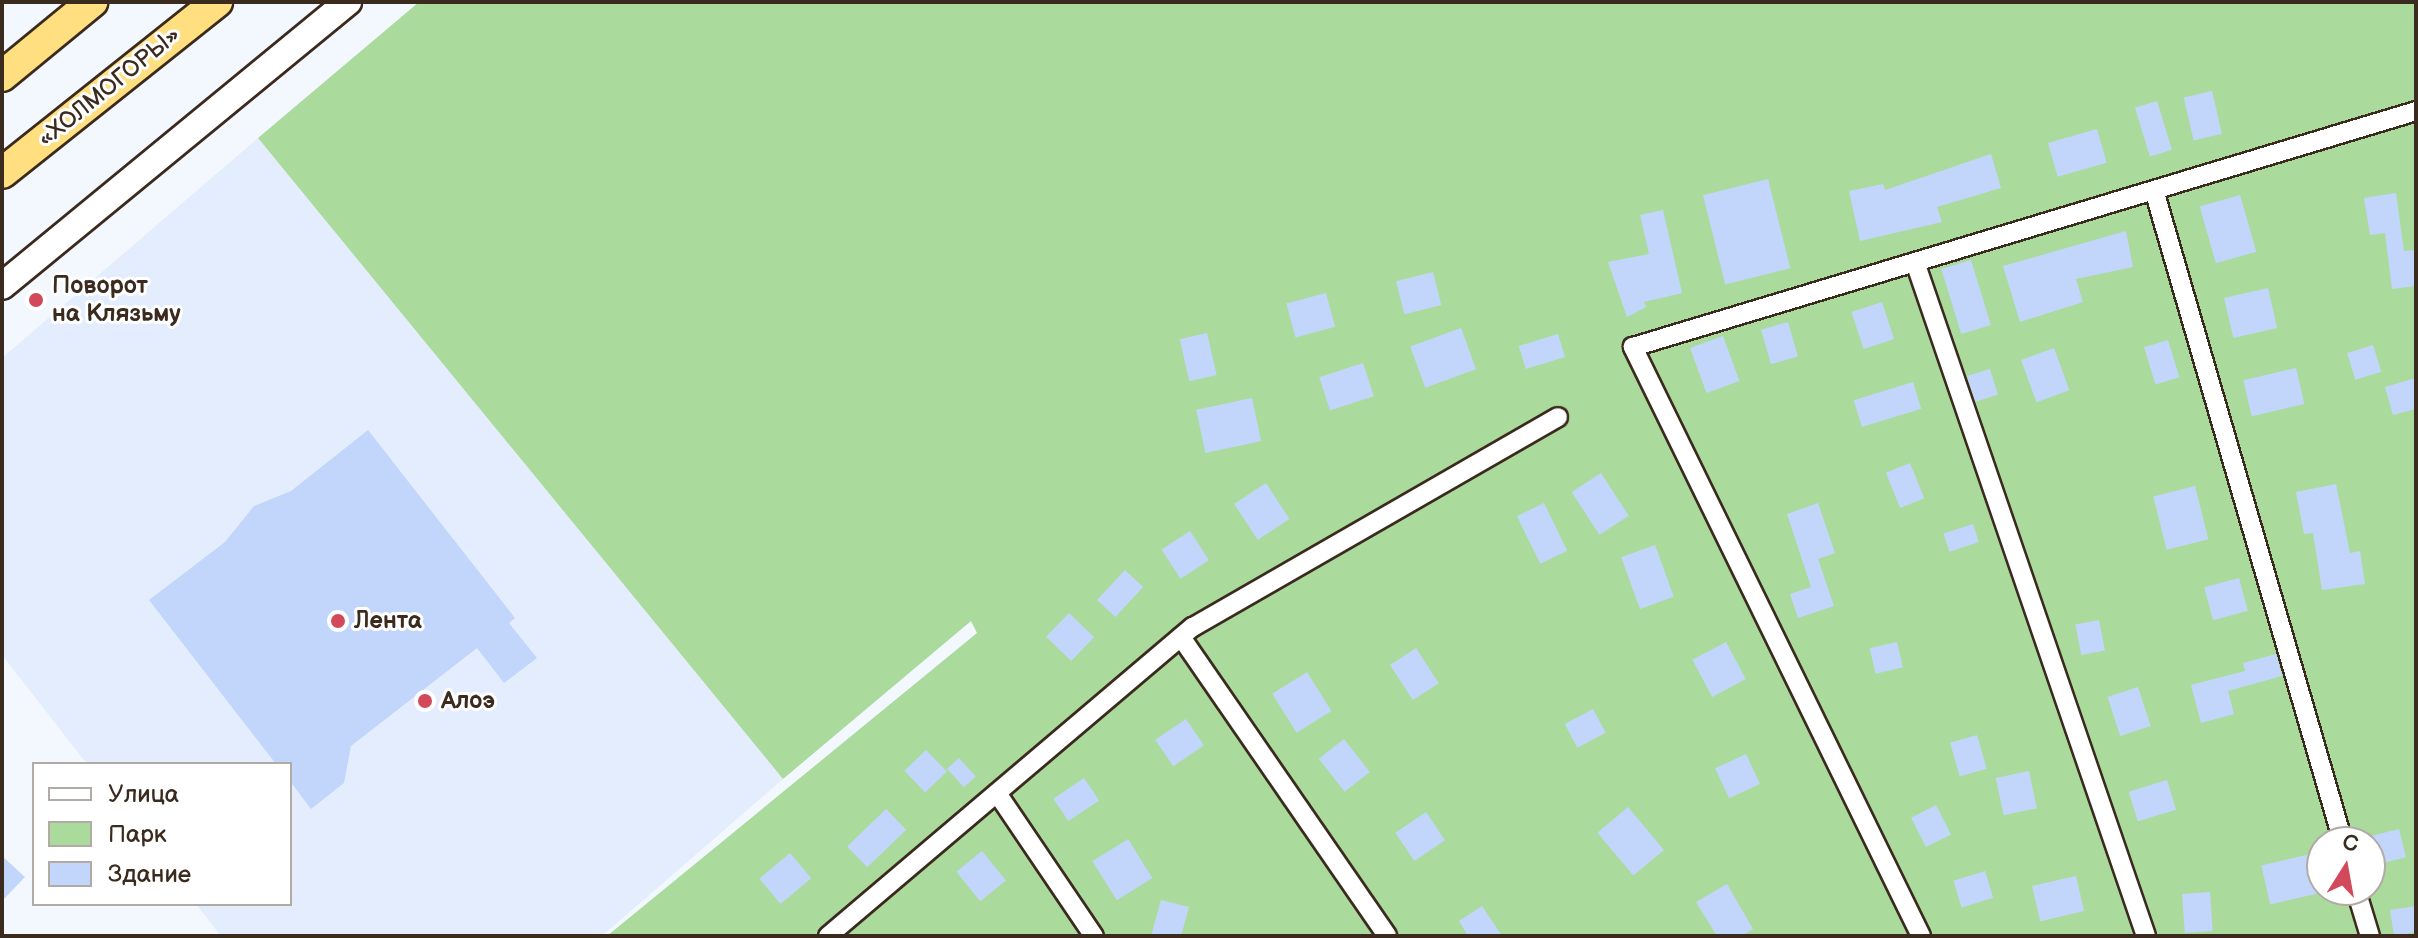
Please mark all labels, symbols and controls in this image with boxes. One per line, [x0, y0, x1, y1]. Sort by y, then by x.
street label: «ХОЛМОГОРЫ» [32, 21, 186, 153]
place label: Поворот на Клязьму [52, 272, 181, 328]
marker: Поворот на Клязьму [27, 291, 45, 309]
place label: Лента [354, 607, 422, 635]
marker: Лента [329, 612, 347, 630]
place label: Алоэ [441, 687, 495, 715]
marker: Алоэ [416, 692, 434, 710]
legend [32, 762, 292, 906]
text: Улица [108, 780, 179, 809]
text: Парк [108, 820, 166, 849]
north arrow [2306, 826, 2386, 906]
text: С [2340, 829, 2360, 859]
text: Здание [108, 860, 191, 889]

